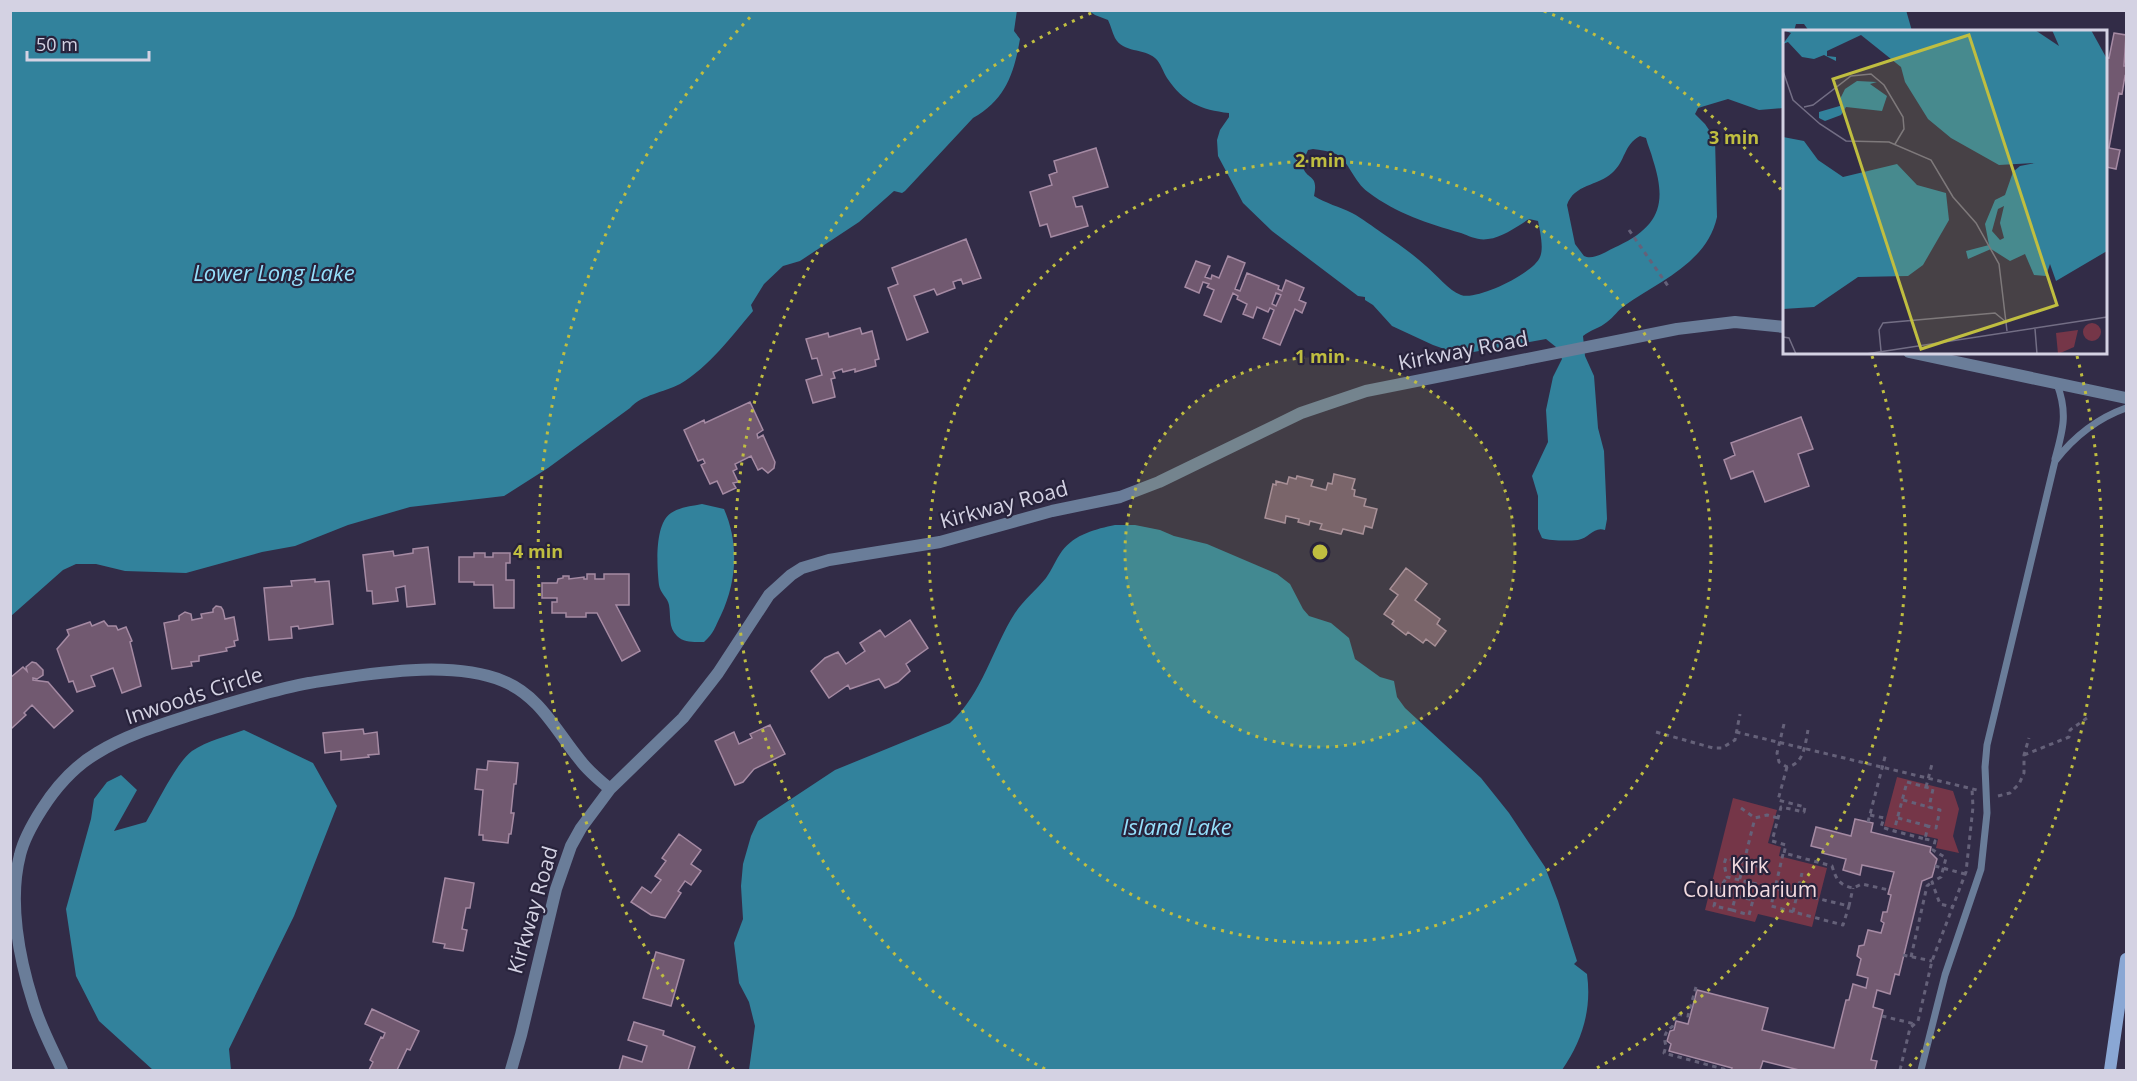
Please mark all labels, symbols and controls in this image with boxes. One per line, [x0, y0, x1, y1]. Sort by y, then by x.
scale bar [27, 24, 148, 62]
inset map [1783, 30, 2107, 354]
text: 50 m [36, 32, 78, 56]
text: 3 min [1709, 125, 1759, 149]
text: 2 min [1295, 148, 1345, 172]
water label: Lower Long Lake [193, 257, 355, 287]
street label: Kirkway Road [1395, 324, 1530, 376]
text: 1 min [1295, 344, 1345, 368]
street label: Kirkway Road [936, 473, 1071, 535]
text: 4 min [513, 539, 563, 563]
centre of rings [1310, 542, 1330, 562]
street label: Inwoods Circle [121, 660, 266, 730]
water label: Island Lake [1122, 811, 1232, 841]
street label: Kirkway Road [500, 843, 564, 977]
park label: Kirk Columbarium [1683, 851, 1817, 903]

